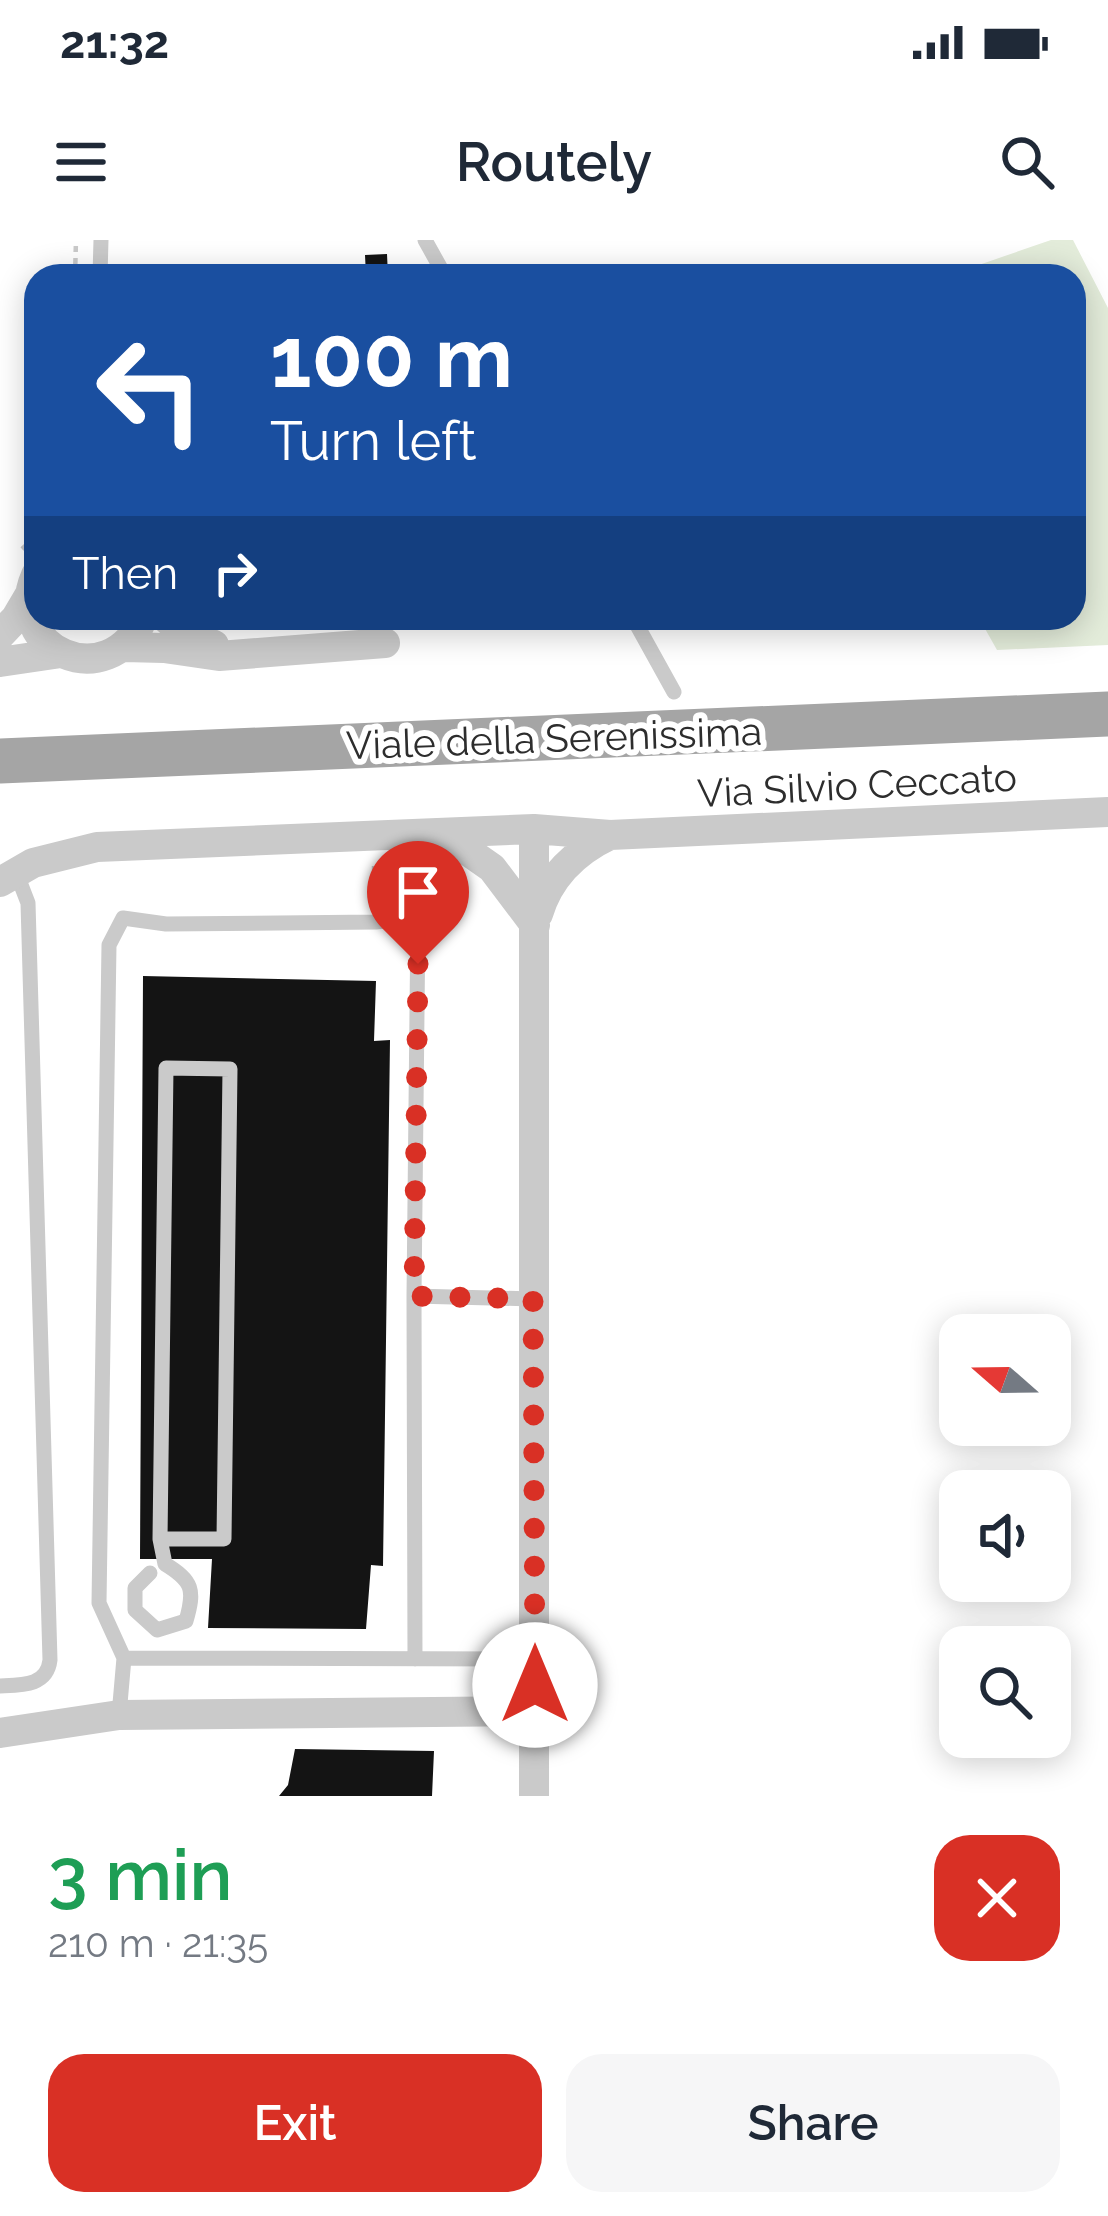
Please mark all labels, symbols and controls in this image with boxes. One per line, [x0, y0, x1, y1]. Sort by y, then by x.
text: 21:32 [60, 16, 169, 69]
icon: menu [48, 129, 114, 195]
icon: search [994, 129, 1060, 195]
text: Routely [456, 130, 652, 194]
text: 100 m [270, 308, 513, 407]
icon: left [72, 312, 228, 468]
text: Turn left [270, 409, 477, 473]
icon: right [202, 540, 268, 606]
text: Then [72, 547, 178, 600]
street label: Viale della Serenissima [345, 708, 763, 768]
street label: Via Silvio Ceccato [696, 754, 1018, 816]
pin [367, 841, 469, 964]
icon: arrive [385, 859, 451, 925]
north arrow [939, 1314, 1071, 1446]
map controls [939, 1314, 1071, 1758]
button: sound [939, 1470, 1071, 1602]
position arrow [472, 1622, 598, 1748]
button: search [939, 1626, 1071, 1758]
text: 3 min [48, 1832, 232, 1917]
button: close [934, 1835, 1060, 1961]
text: 210 m · 21:35 [48, 1920, 268, 1966]
button: Exit [48, 2054, 542, 2192]
button: Share [566, 2054, 1060, 2192]

